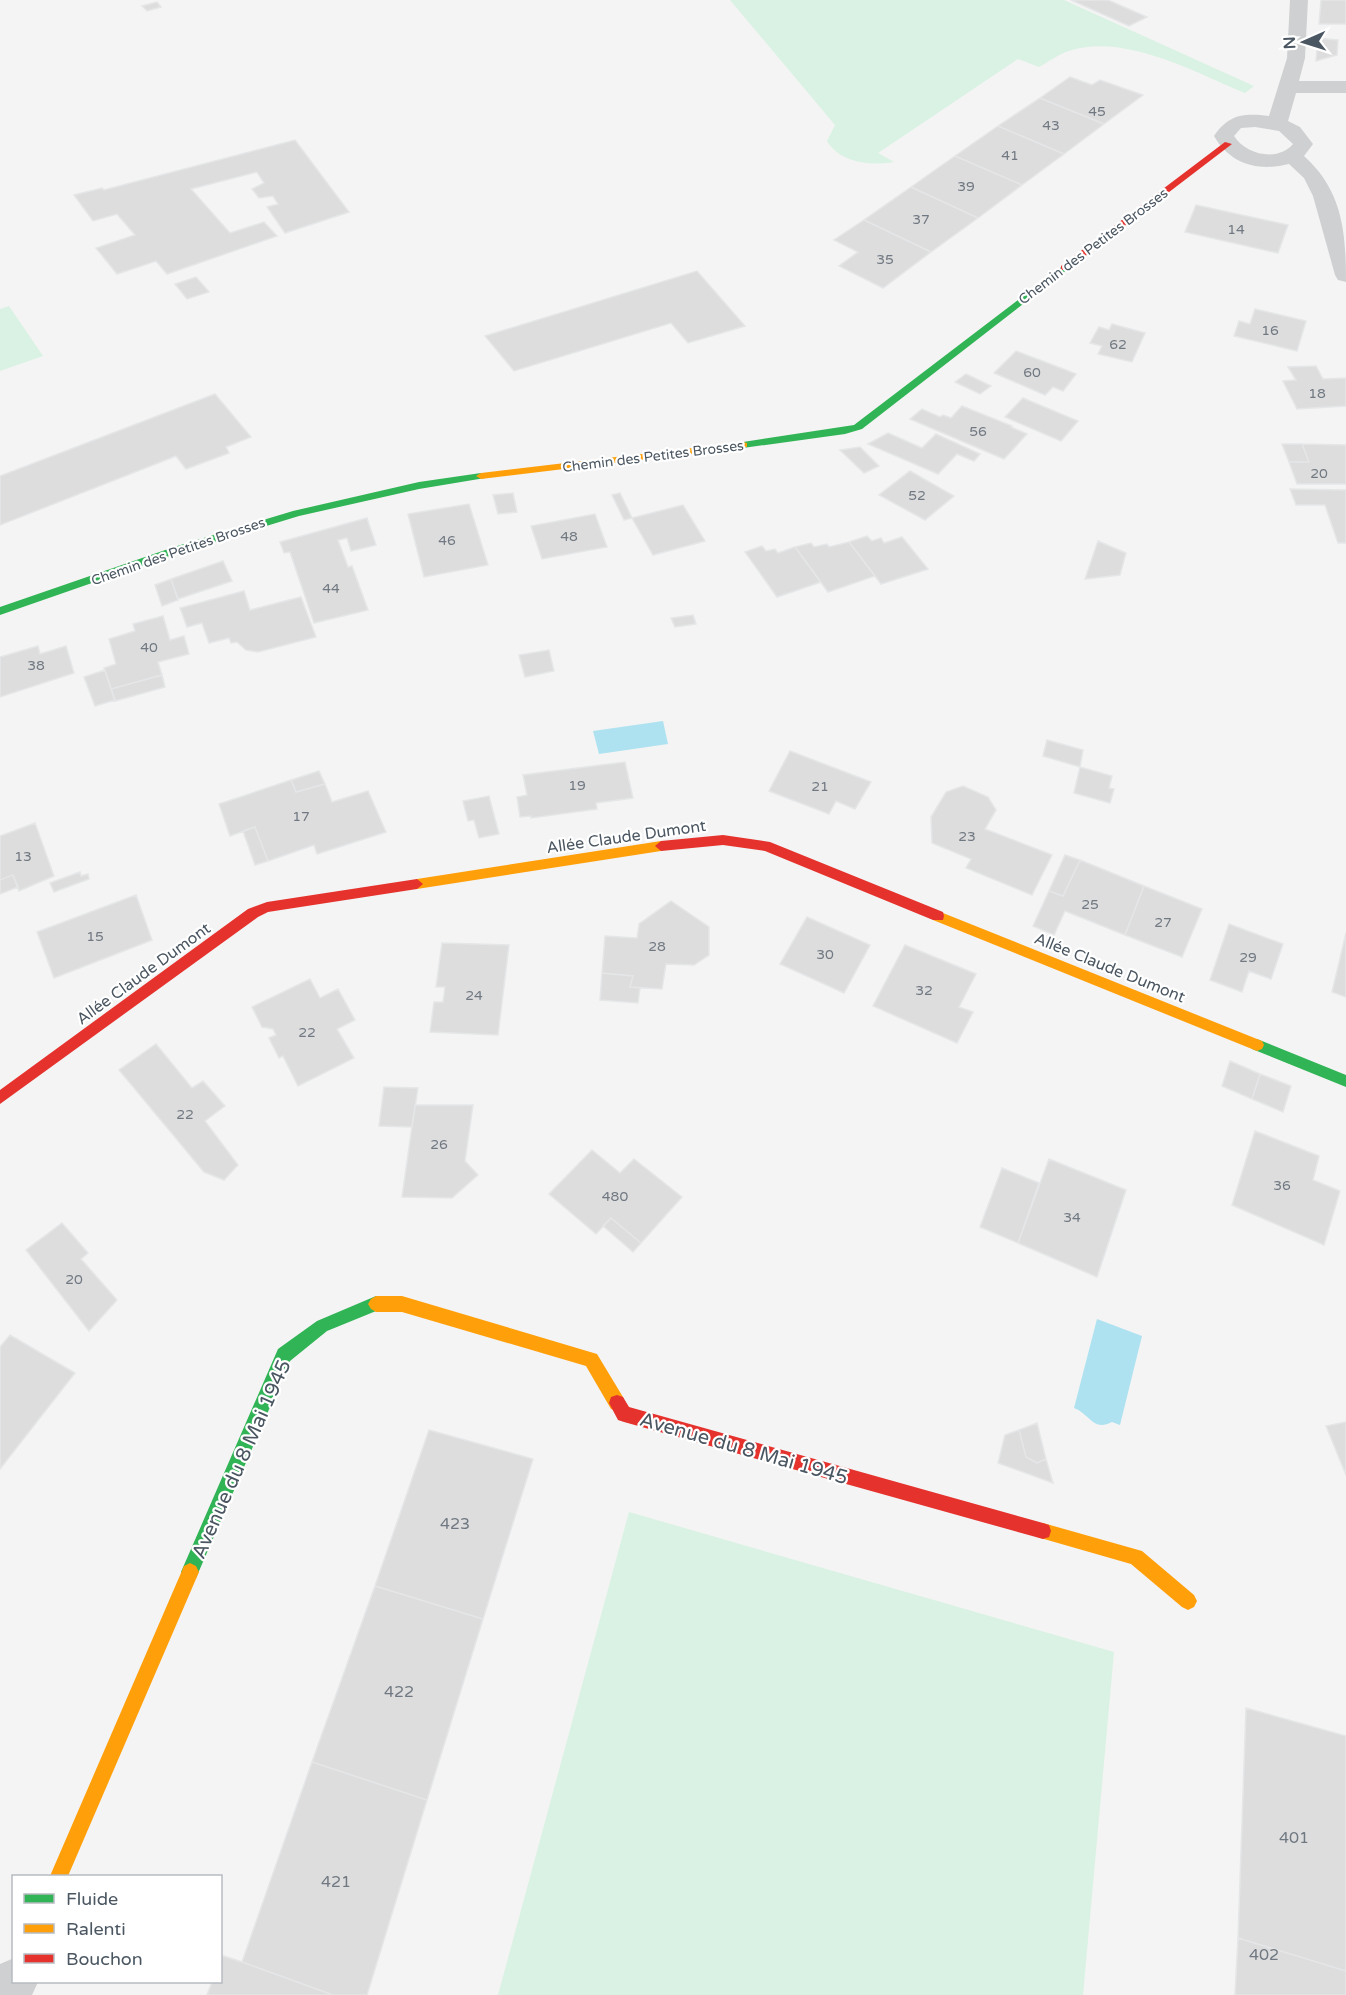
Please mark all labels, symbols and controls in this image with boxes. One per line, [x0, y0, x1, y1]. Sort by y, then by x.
north arrow [1274, 12, 1334, 72]
text: N [1280, 36, 1300, 50]
house number: 45 [1088, 103, 1106, 120]
house number: 43 [1042, 117, 1060, 134]
house number: 41 [1001, 147, 1019, 164]
house number: 39 [957, 178, 975, 195]
street label: Chemin des Petites Brosses [1015, 184, 1172, 308]
house number: 37 [912, 211, 930, 228]
house number: 14 [1227, 221, 1245, 238]
house number: 35 [876, 251, 894, 268]
house number: 16 [1261, 322, 1279, 339]
house number: 62 [1109, 336, 1127, 353]
house number: 60 [1023, 364, 1041, 381]
house number: 18 [1308, 385, 1326, 402]
house number: 56 [969, 423, 987, 440]
street label: Chemin des Petites Brosses [561, 437, 745, 476]
house number: 20 [1310, 465, 1328, 482]
house number: 52 [908, 487, 926, 504]
street label: Chemin des Petites Brosses [89, 514, 268, 589]
house number: 48 [560, 528, 578, 545]
house number: 46 [438, 532, 456, 549]
house number: 44 [322, 580, 340, 597]
house number: 40 [140, 639, 158, 656]
house number: 38 [27, 657, 45, 674]
house number: 19 [568, 777, 586, 794]
house number: 21 [811, 778, 829, 795]
house number: 17 [292, 808, 310, 825]
street label: Allée Claude Dumont [545, 816, 707, 858]
house number: 23 [958, 828, 976, 845]
house number: 13 [14, 848, 32, 865]
house number: 25 [1081, 896, 1099, 913]
house number: 27 [1154, 914, 1172, 931]
street label: Allée Claude Dumont [73, 918, 215, 1029]
house number: 15 [86, 928, 104, 945]
street label: Allée Claude Dumont [1031, 929, 1188, 1007]
house number: 28 [648, 938, 666, 955]
house number: 30 [816, 946, 834, 963]
house number: 29 [1239, 949, 1257, 966]
house number: 32 [915, 982, 933, 999]
house number: 24 [465, 987, 483, 1004]
house number: 22 [298, 1024, 316, 1041]
house number: 22 [176, 1106, 194, 1123]
house number: 26 [430, 1136, 448, 1153]
house number: 36 [1273, 1177, 1291, 1194]
house number: 480 [602, 1188, 628, 1205]
house number: 34 [1063, 1209, 1081, 1226]
house number: 20 [65, 1271, 83, 1288]
street label: Avenue du 8 Mai 1945 [187, 1356, 297, 1563]
street label: Avenue du 8 Mai 1945 [637, 1408, 851, 1490]
house number: 423 [440, 1514, 470, 1534]
house number: 422 [384, 1682, 414, 1702]
house number: 401 [1279, 1828, 1309, 1848]
house number: 421 [321, 1872, 351, 1892]
legend [12, 1875, 222, 1983]
text: Fluide [66, 1888, 118, 1910]
text: Ralenti [66, 1918, 126, 1940]
house number: 402 [1249, 1945, 1279, 1965]
text: Bouchon [66, 1948, 143, 1970]

